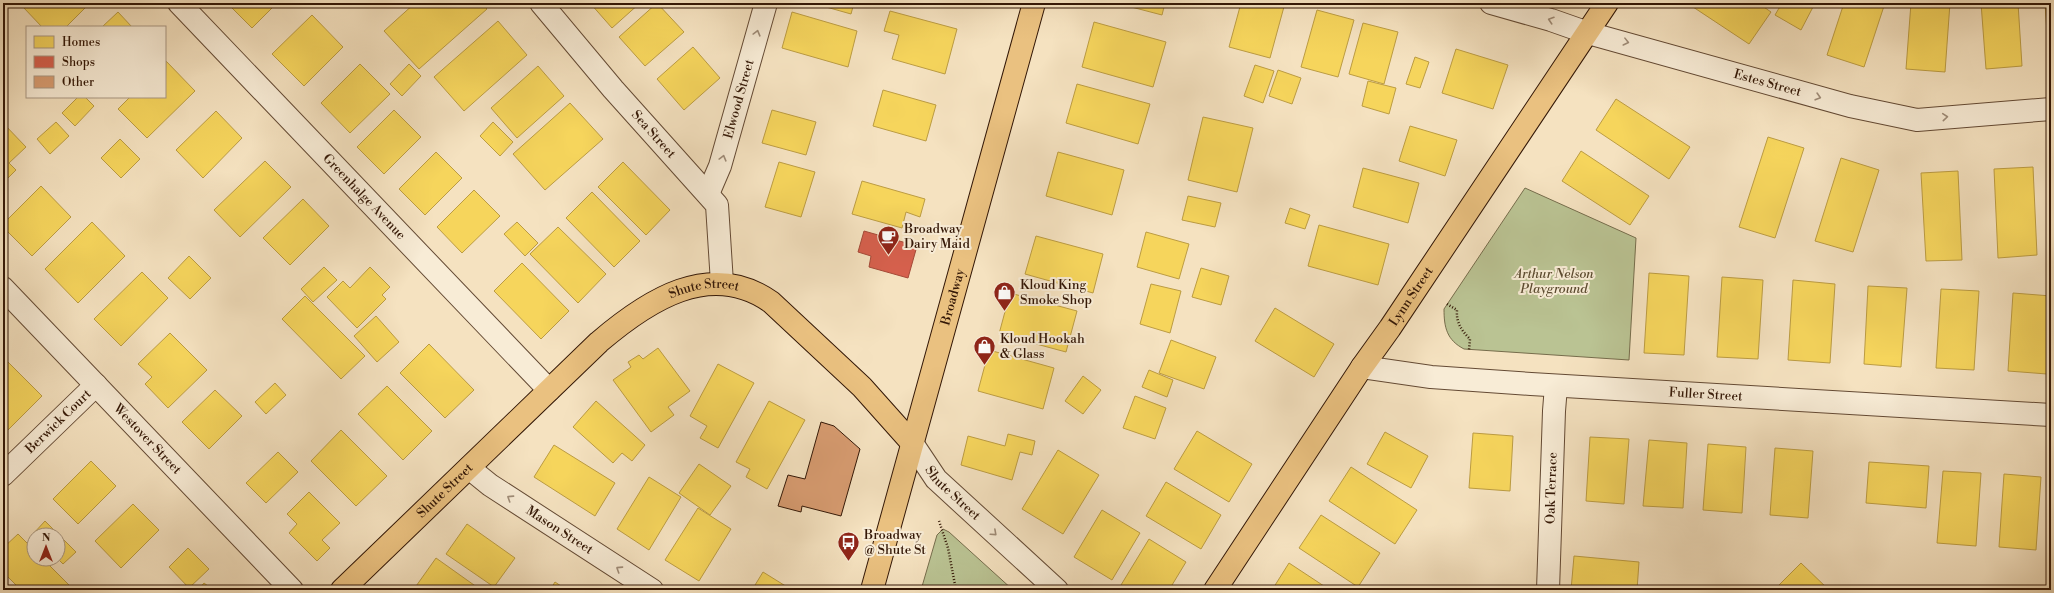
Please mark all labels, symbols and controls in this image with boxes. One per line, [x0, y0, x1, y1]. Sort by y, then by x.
one-way arrow [1548, 16, 1555, 25]
legend [26, 26, 166, 98]
one-way arrow [752, 30, 761, 37]
text: Homes [62, 35, 100, 50]
one-way arrow [1622, 38, 1629, 46]
text: Shops [62, 55, 95, 70]
street label: Elwood Street [720, 57, 758, 141]
street label: Estes Street [1732, 66, 1804, 100]
text: Other [62, 75, 94, 90]
one-way arrow [1814, 92, 1821, 101]
street label: Sea Street [628, 107, 679, 162]
one-way arrow [1942, 113, 1948, 122]
street label: Greenhalge Avenue [319, 150, 409, 243]
one-way arrow [718, 155, 726, 162]
place label: Broadway Dairy Maid [903, 221, 970, 252]
cafe icon: Broadway Dairy Maid [875, 223, 901, 256]
street label: Lynn Street [1385, 263, 1437, 329]
street label: Broadway [937, 266, 968, 328]
park label: Arthur Nelson Playground [1512, 266, 1594, 297]
street label: Shute Street [666, 276, 741, 302]
place label: Kloud King Smoke Shop [1020, 277, 1092, 308]
shop icon: Kloud King Smoke Shop [992, 279, 1018, 312]
place label: Kloud Hookah & Glass [1000, 331, 1085, 362]
shop icon: Kloud Hookah & Glass [972, 333, 998, 366]
street label: Fuller Street [1668, 384, 1743, 405]
street label: Berwick Court [21, 386, 95, 458]
street label: Westover Street [109, 400, 185, 478]
street label: Oak Terrace [1542, 451, 1561, 524]
street label: Shute Street [414, 460, 477, 521]
street label: Shute Street [921, 463, 984, 524]
one-way arrow [507, 495, 514, 503]
street label: Mason Street [523, 503, 597, 558]
north arrow [26, 527, 66, 567]
place label: Broadway @ Shute St [863, 527, 926, 558]
bus stop icon: Broadway @ Shute St [835, 529, 861, 562]
one-way arrow [990, 529, 997, 536]
text: N [42, 531, 51, 545]
one-way arrow [616, 566, 623, 574]

